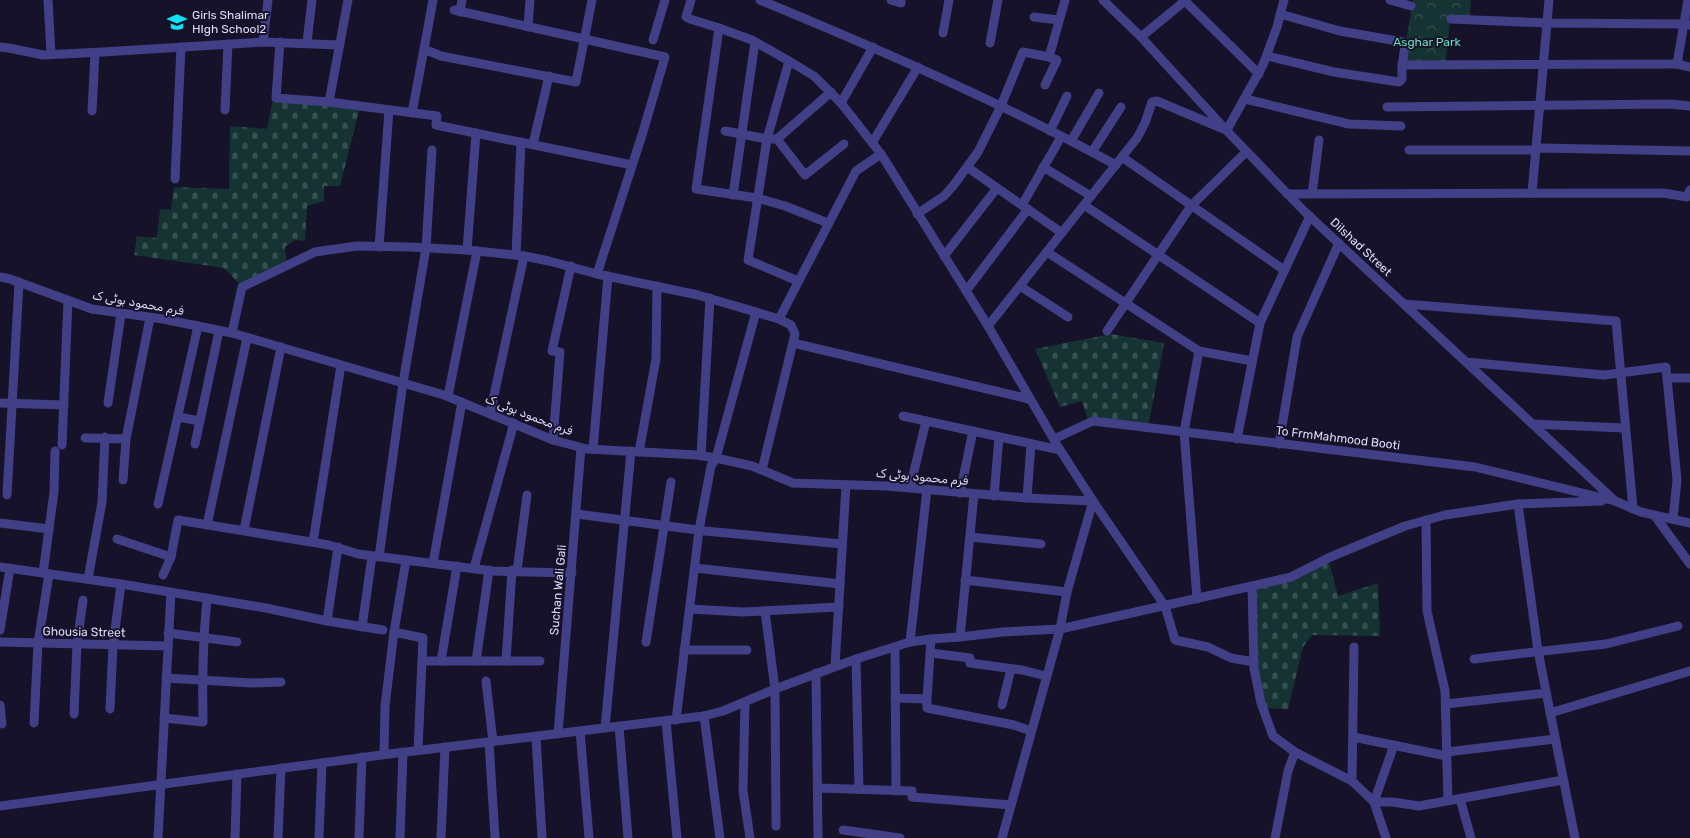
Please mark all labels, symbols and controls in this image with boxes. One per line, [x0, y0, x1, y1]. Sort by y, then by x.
place label: Girls Shalimar HIgh School2 [192, 8, 269, 36]
school or university icon: Girls Shalimar HIgh School2 [166, 11, 188, 33]
park label: Asghar Park [1393, 35, 1462, 49]
street label: Dilshad Street [1327, 215, 1395, 279]
street label: فرم محمود بوٹی ک [91, 288, 185, 320]
street label: فرم محمود بوٹی ک [482, 392, 575, 440]
street label: To FrmMahmood Booti [1275, 423, 1401, 453]
street label: فرم محمود بوٹی ک [875, 466, 969, 490]
street label: Suchan Wali Gali [547, 544, 569, 636]
street label: Ghousia Street [42, 624, 126, 640]

